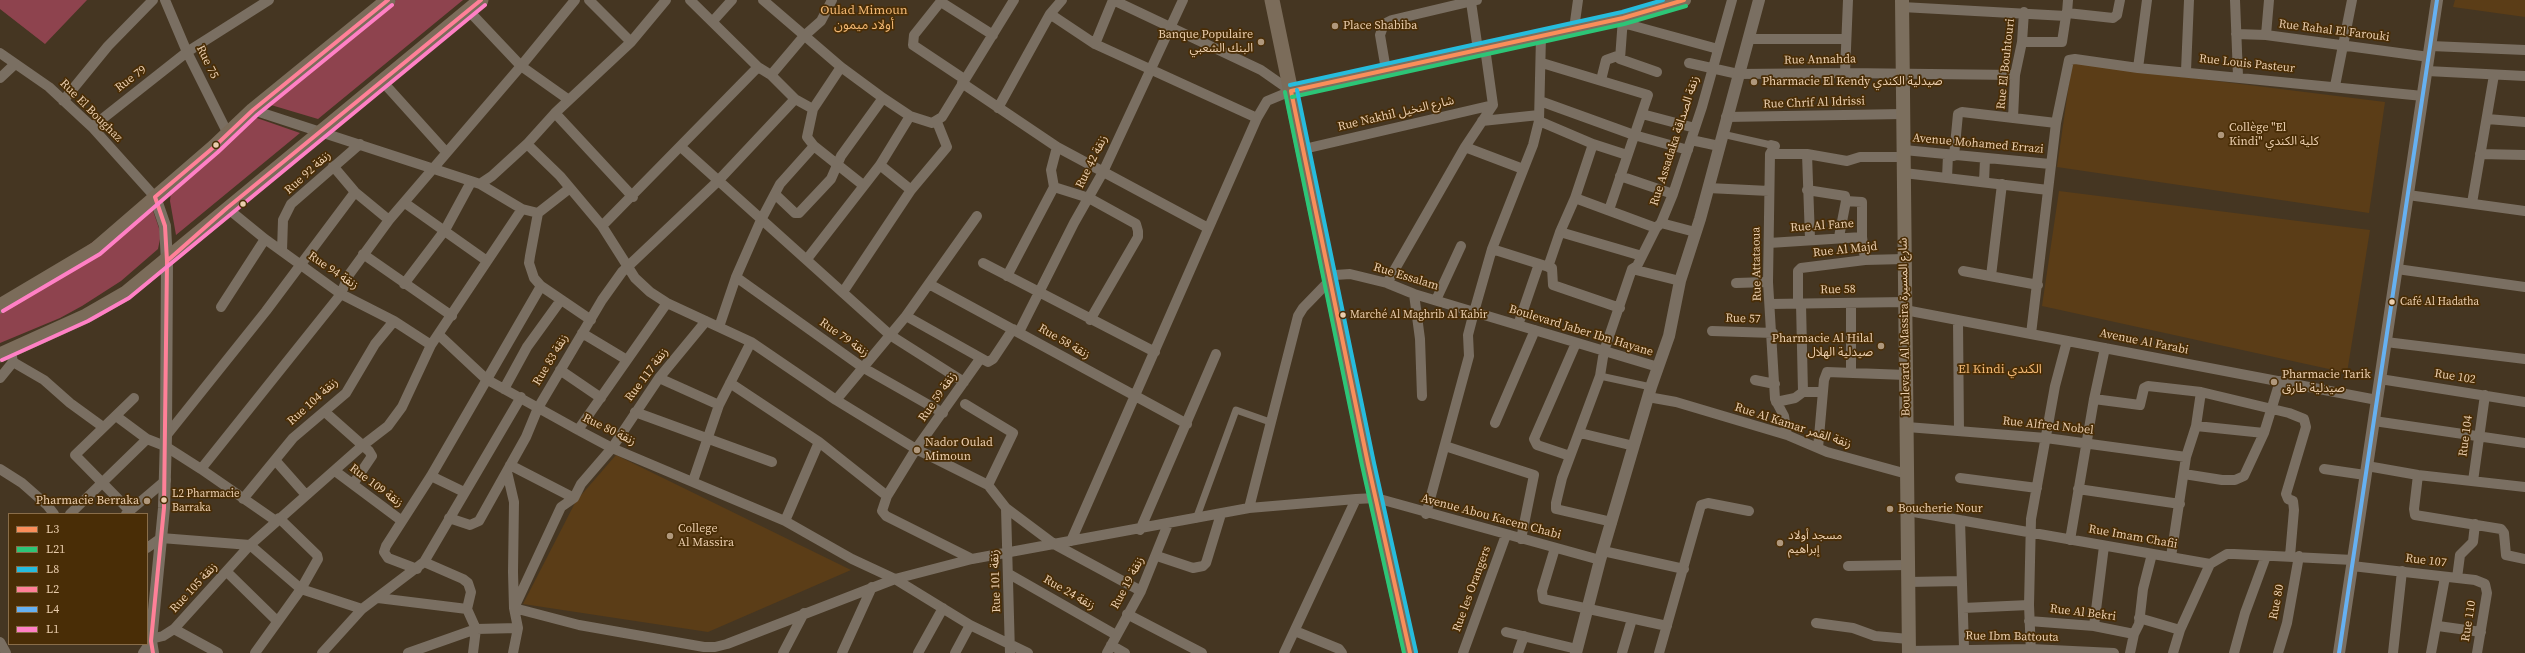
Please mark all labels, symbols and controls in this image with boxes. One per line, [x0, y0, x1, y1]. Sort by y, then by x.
district label: Oulad Mimoun أولاد ميمون [814, 3, 914, 34]
street label: Rue Rahal El Farouki [2278, 17, 2390, 45]
street label: Rue El Bouhtouri [1994, 18, 2018, 110]
place label: Place Shabiba [1343, 19, 1417, 33]
marker: Place Shabiba [1330, 21, 1340, 31]
place label: Banque Populaire البنك الشعبي [1158, 28, 1253, 56]
marker: Banque Populaire البنك الشعبي [1256, 37, 1266, 47]
street label: Rue 75 [193, 43, 221, 81]
street label: Rue Annahda [1784, 52, 1856, 68]
street label: Rue Louis Pasteur [2198, 52, 2296, 76]
street label: Rue 79 [113, 63, 149, 95]
street label: Rue Assadaka زنقة الصداقة [1647, 74, 1703, 208]
place label: Pharmacie El Kendy صيدلية الكندي [1762, 75, 1943, 89]
street label: Rue El Boughaz [57, 77, 125, 145]
marker: Pharmacie El Kendy صيدلية الكندي [1749, 77, 1759, 87]
street label: Rue Nakhil شارع النخيل [1336, 94, 1456, 134]
street label: Rue Chrif Al Idrissi [1763, 94, 1865, 112]
place label: Collège "El Kindi" كلية الكندي [2229, 121, 2319, 149]
marker: Collège "El Kindi" كلية الكندي [2216, 130, 2226, 140]
street label: Avenue Mohamed Errazi [1912, 131, 2044, 157]
street label: Rue 42 زنقة [1073, 133, 1111, 191]
unlabelled marker [211, 140, 221, 150]
street label: Rue 92 زنقة [282, 148, 334, 198]
unlabelled marker [238, 199, 248, 209]
street label: Rue Al Fane [1790, 217, 1854, 235]
street label: Rue Attataoua [1749, 226, 1765, 302]
street label: Boulevard Al Massira شارع المسيرة [1896, 237, 1914, 417]
street label: Rue Al Majd [1812, 239, 1878, 261]
street label: Rue 94 زنقة [305, 249, 361, 293]
street label: Rue Essalam [1372, 260, 1440, 294]
street label: Rue 58 [1820, 282, 1856, 298]
place label: Café Al Hadatha [2400, 295, 2479, 309]
marker: Café Al Hadatha [2387, 297, 2397, 307]
street label: Boulevard Jaber Ibn Hayane [1507, 302, 1655, 360]
place label: Marché Al Maghrib Al Kabir [1350, 308, 1487, 322]
marker: Marché Al Maghrib Al Kabir [1338, 310, 1348, 320]
street label: Rue 57 [1725, 311, 1761, 327]
street label: Rue 79 زنقة [816, 316, 872, 360]
street label: Rue 58 زنقة [1036, 321, 1092, 363]
street label: Avenue Al Farabi [2098, 326, 2190, 358]
street label: Rue 83 زنقة [530, 332, 572, 388]
place label: Pharmacie Al Hilal صيدلية الهلال [1772, 332, 1873, 360]
marker: Pharmacie Al Hilal صيدلية الهلال [1876, 341, 1886, 351]
street label: Rue 117 زنقة [622, 345, 672, 405]
district label: El Kindi الكندي [1958, 362, 2042, 378]
street label: Rue 102 [2433, 367, 2477, 387]
place label: Pharmacie Tarik صيدلية طارق [2282, 368, 2371, 396]
street label: Rue 59 زنقة [916, 369, 960, 425]
street label: Rue 104 زنقة [285, 375, 341, 429]
marker: Pharmacie Tarik صيدلية طارق [2269, 377, 2279, 387]
street label: Rue Al Kamar زنقة القمر [1733, 400, 1853, 452]
street label: Rue 80 زنقة [580, 411, 638, 449]
street label: Rue Alfred Nobel [2002, 414, 2094, 438]
street label: Rue 104 [2456, 414, 2476, 458]
place label: Nador Oulad Mimoun [925, 436, 993, 464]
marker: Nador Oulad Mimoun [912, 445, 922, 455]
street label: Rue 109 زنقة [346, 461, 406, 511]
place label: L2 Pharmacie Barraka [172, 487, 240, 513]
street label: Avenue Abou Kacem Chabi [1419, 491, 1563, 543]
place label: Pharmacie Berraka [36, 494, 139, 508]
marker: L2 Pharmacie Barraka [159, 495, 169, 505]
marker: Pharmacie Berraka [142, 496, 152, 506]
place label: Boucherie Nour [1898, 502, 1983, 516]
marker: Boucherie Nour [1885, 504, 1895, 514]
legend [8, 513, 148, 645]
text: L3 [46, 521, 59, 537]
place label: College Al Massira [678, 522, 734, 550]
street label: Rue Imam Chafii [2087, 522, 2179, 552]
place label: مسجد أولاد إبراهيم [1788, 529, 1842, 557]
marker: College Al Massira [665, 531, 675, 541]
marker: مسجد أولاد إبراهيم [1775, 538, 1785, 548]
text: L21 [46, 541, 65, 557]
street label: Rue les Orangers [1450, 544, 1494, 634]
street label: Rue 101 زنقة [988, 549, 1004, 613]
street label: Rue 107 [2405, 551, 2447, 571]
street label: Rue 19 زنقة [1108, 554, 1148, 612]
street label: Rue 105 زنقة [167, 560, 221, 616]
text: L8 [46, 561, 59, 577]
street label: Rue 24 زنقة [1041, 572, 1097, 614]
text: L2 [46, 581, 59, 597]
street label: Rue 80 [2267, 583, 2287, 621]
street label: Rue 110 [2459, 599, 2479, 643]
text: L4 [46, 601, 59, 617]
street label: Rue Al Bekri [2049, 602, 2117, 624]
text: L1 [46, 621, 59, 637]
street label: Rue Ibm Battouta [1965, 629, 2059, 645]

